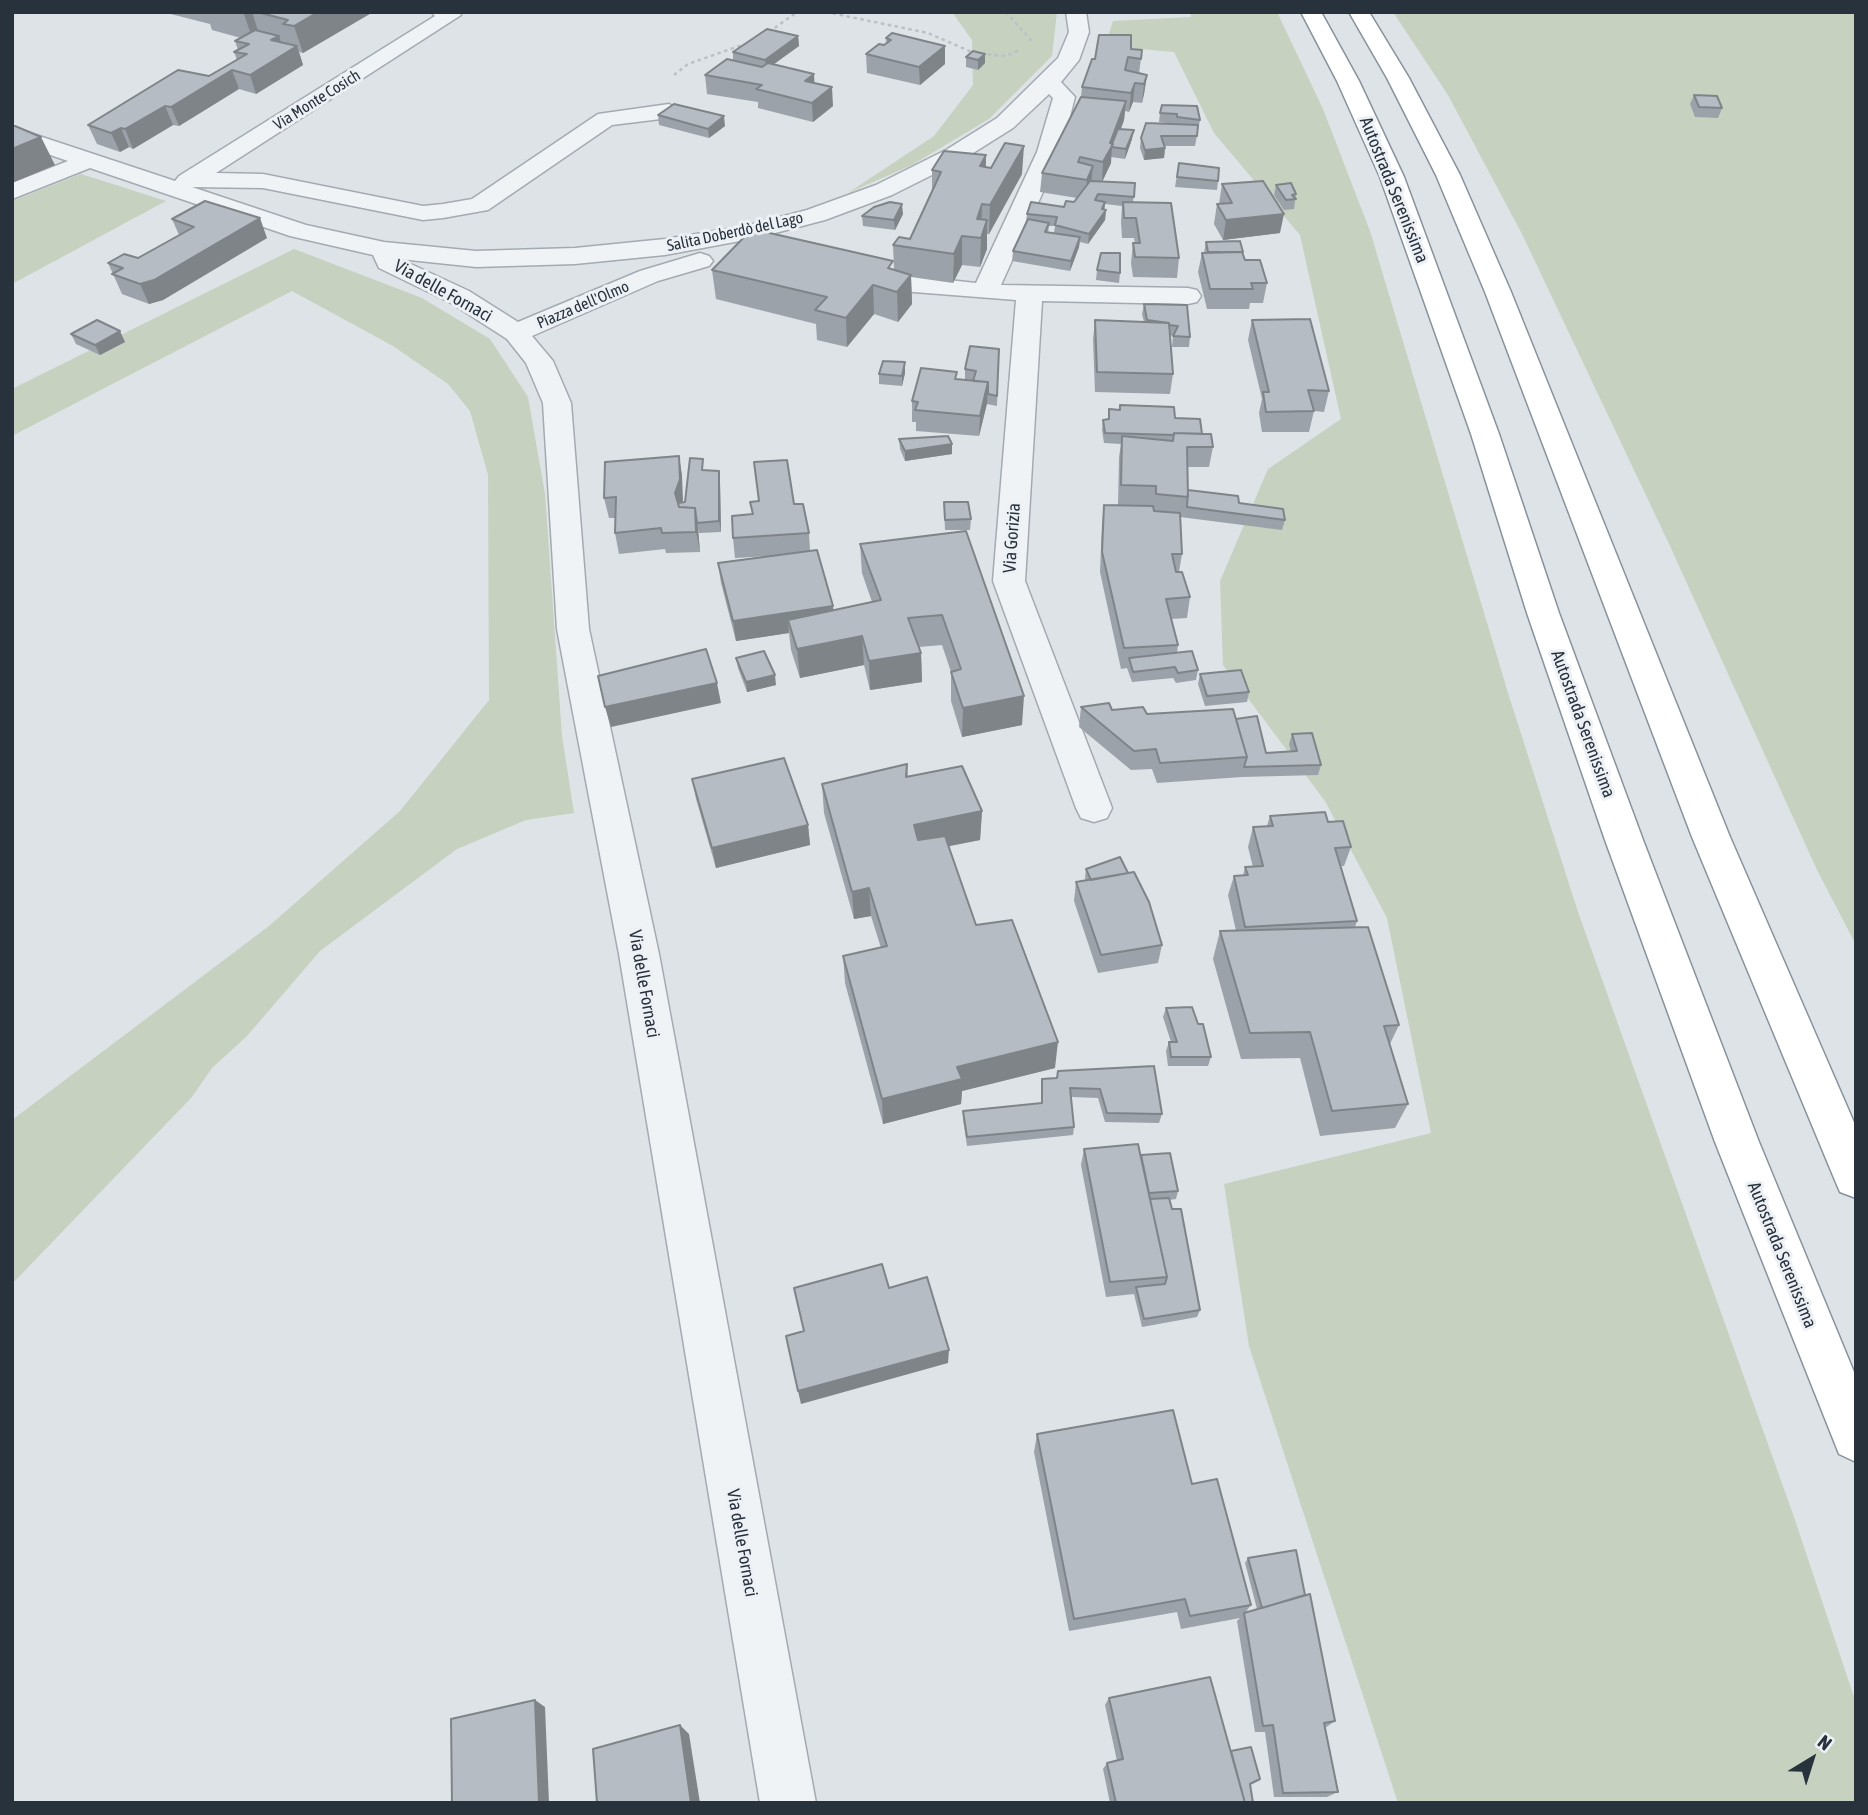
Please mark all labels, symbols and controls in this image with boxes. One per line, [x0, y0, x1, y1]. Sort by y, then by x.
street label: Via Monte Cosich [270, 66, 364, 134]
street label: Autostrada Serenissima [1355, 114, 1433, 266]
street label: Salita Doberdò del Lago [665, 208, 805, 256]
street label: Via delle Fornaci [390, 255, 496, 327]
street label: Piazza dell'Olmo [534, 277, 632, 333]
street label: Via Gorizia [999, 502, 1025, 574]
street label: Autostrada Serenissima [1546, 647, 1620, 801]
street label: Via delle Fornaci [624, 928, 664, 1040]
street label: Autostrada Serenissima [1743, 1179, 1821, 1331]
street label: Via delle Fornaci [722, 1487, 762, 1599]
north arrow [1777, 1724, 1847, 1794]
text: N [1814, 1730, 1836, 1755]

